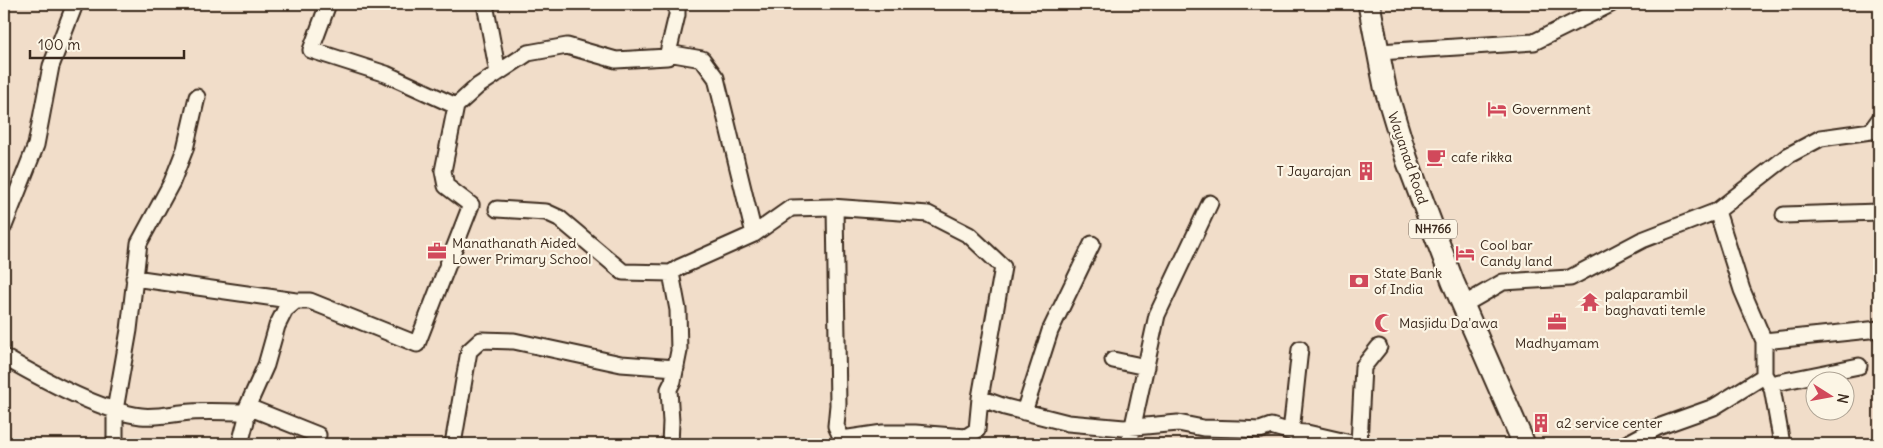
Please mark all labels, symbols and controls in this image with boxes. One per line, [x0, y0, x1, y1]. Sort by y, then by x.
scale bar [30, 28, 184, 60]
text: 100 m [38, 35, 80, 54]
hotel icon: Government [1486, 98, 1508, 120]
place label: Government [1512, 100, 1591, 118]
street label: Wayanad Road [1384, 109, 1432, 207]
cafe icon: cafe rikka [1425, 146, 1447, 168]
place label: cafe rikka [1451, 148, 1512, 166]
building icon: T Jayarajan [1355, 160, 1377, 182]
place label: T Jayarajan [1277, 162, 1351, 180]
road number: NH766 [1409, 220, 1457, 238]
place label: Manathanath Aided Lower Primary School [452, 234, 591, 268]
place label: Cool bar Candy land [1480, 236, 1552, 270]
office icon: Manathanath Aided Lower Primary School [426, 240, 448, 262]
hotel icon: Cool bar Candy land [1454, 242, 1476, 264]
place label: State Bank of India [1374, 264, 1442, 298]
bank icon: State Bank of India [1348, 270, 1370, 292]
place label: palaparambil baghavati temle [1605, 285, 1706, 319]
temple icon: palaparambil baghavati temle [1579, 291, 1601, 313]
office icon: Madhyamam [1546, 311, 1568, 333]
mosque icon: Masjidu Da'awa [1373, 312, 1395, 334]
place label: Masjidu Da'awa [1399, 314, 1498, 332]
place label: Madhyamam [1515, 334, 1599, 352]
north arrow [1806, 370, 1856, 420]
text: N [1833, 392, 1853, 405]
building icon: a2 service center [1530, 412, 1552, 434]
place label: a2 service center [1556, 414, 1663, 432]

